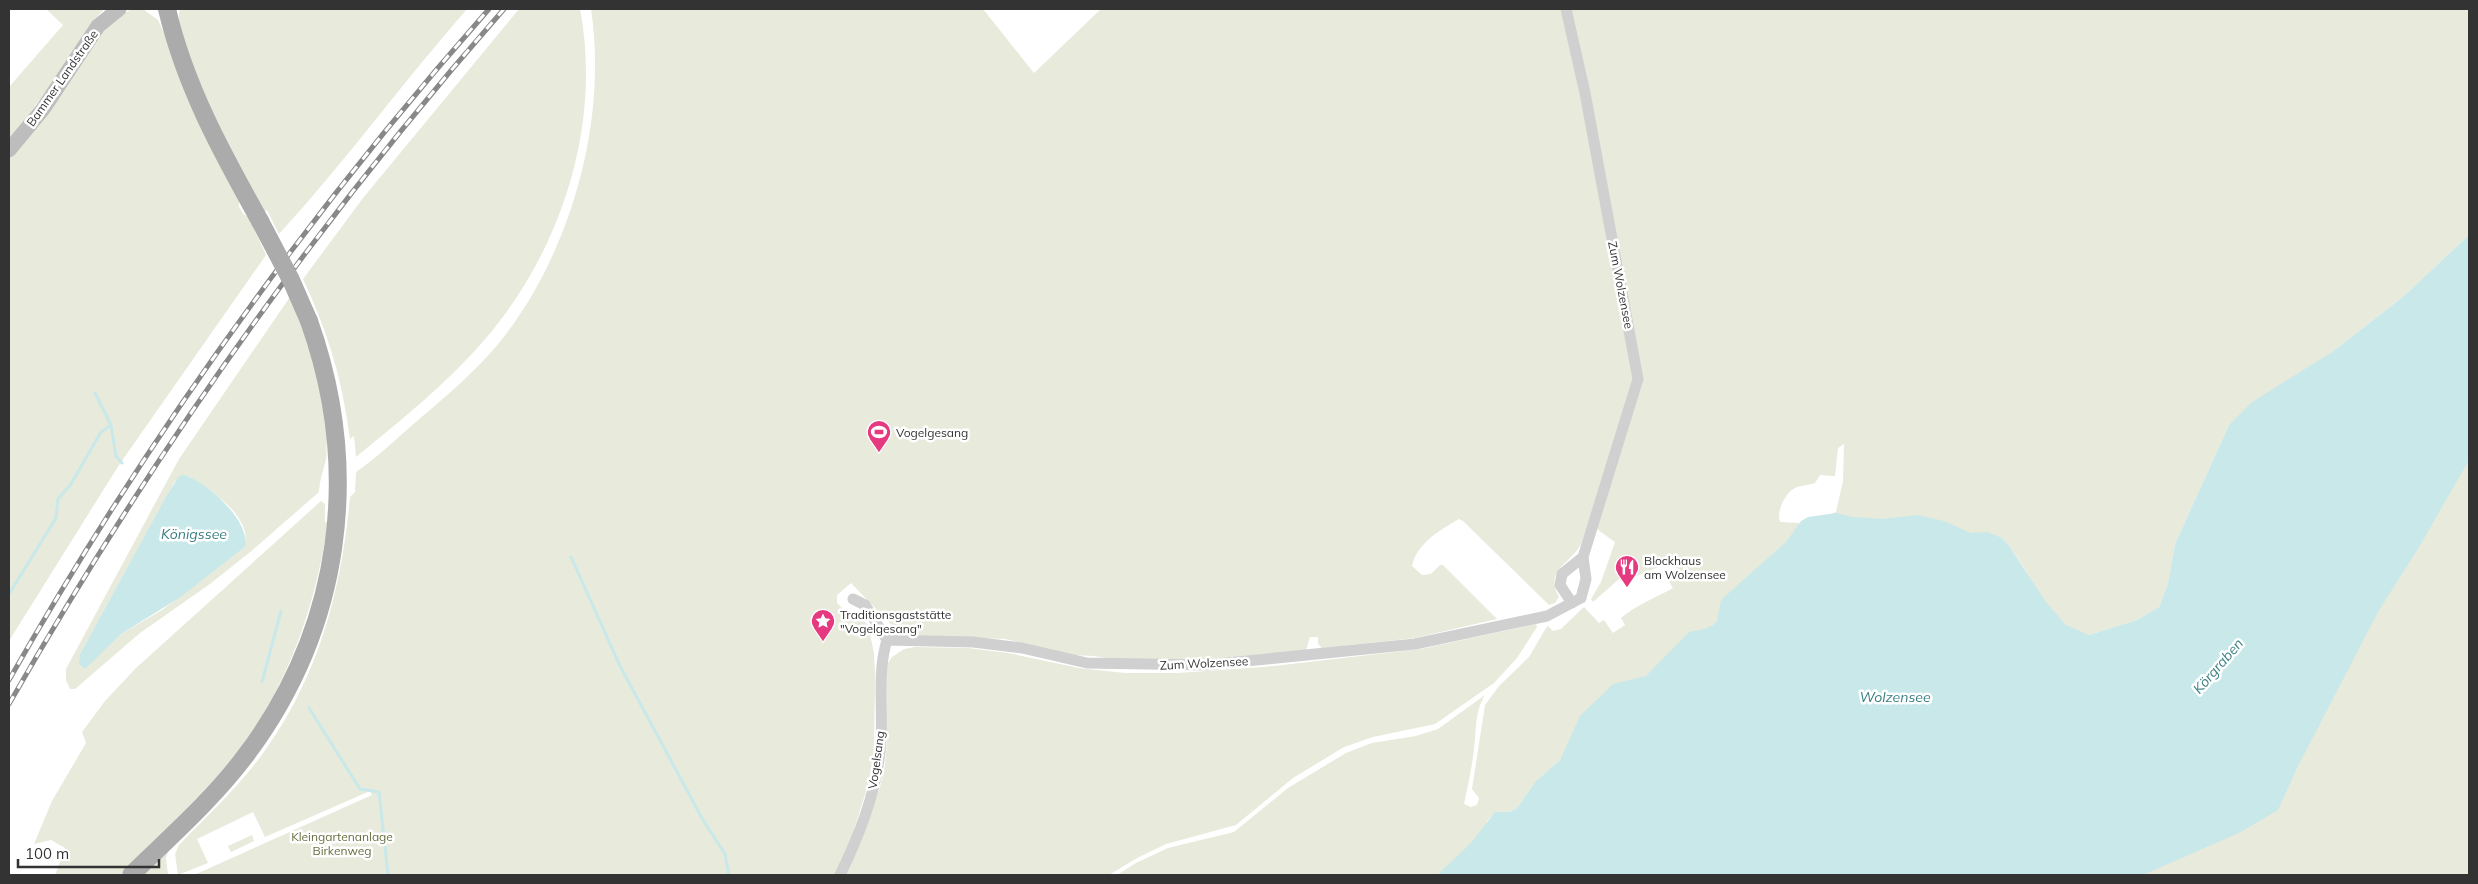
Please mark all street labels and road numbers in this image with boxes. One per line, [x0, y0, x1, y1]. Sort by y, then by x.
street label: Bammer Landstraße [23, 27, 101, 129]
street label: Zum Wolzensee [1605, 240, 1637, 330]
street label: Zum Wolzensee [1159, 653, 1249, 673]
street label: Vogelsang [864, 730, 888, 790]

